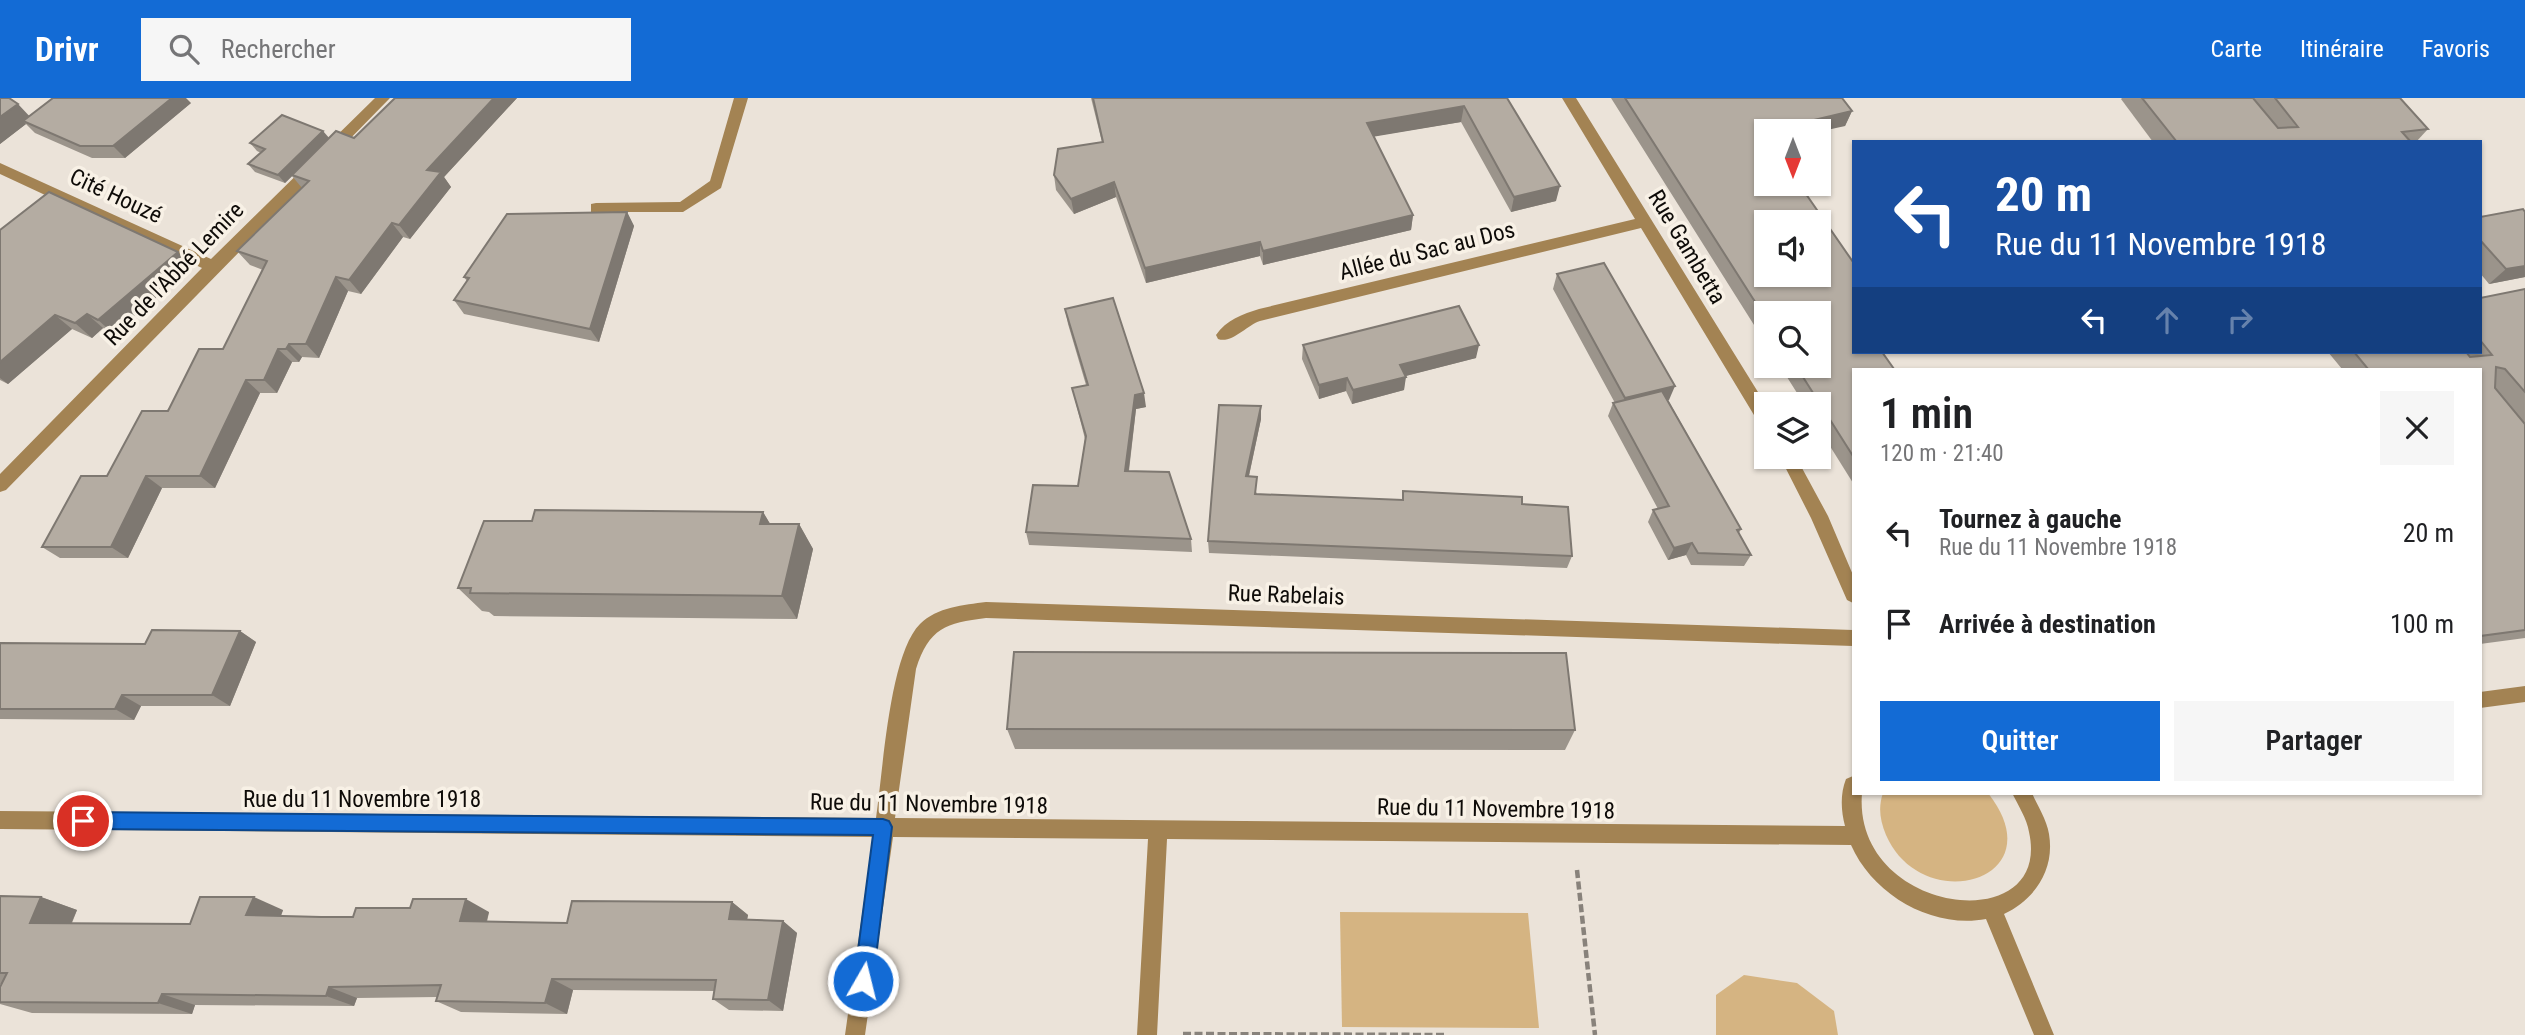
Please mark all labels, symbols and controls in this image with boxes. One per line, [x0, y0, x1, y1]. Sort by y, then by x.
search box [141, 18, 631, 81]
text: Drivr [35, 30, 99, 69]
icon: search [165, 30, 203, 68]
text: Rechercher [221, 34, 336, 64]
text: Carte [2211, 35, 2262, 63]
text: Itinéraire [2300, 35, 2384, 63]
text: Favoris [2422, 35, 2490, 63]
north arrow [1754, 119, 1830, 196]
map controls [1754, 119, 1831, 469]
street label: Cité Houzé [66, 163, 166, 229]
text: 20 m [1995, 166, 2092, 223]
icon: left [1880, 168, 1971, 259]
street label: Rue Gambetta [1642, 185, 1732, 309]
street label: Rue de l'Abbé Lemire [99, 197, 249, 351]
button: sound [1754, 210, 1831, 287]
street label: Allée du Sac au Dos [1336, 216, 1518, 286]
text: Rue du 11 Novembre 1918 [1995, 225, 2326, 263]
button: search [1754, 301, 1831, 378]
icon: left [2075, 301, 2113, 339]
icon: ahead [2148, 301, 2186, 339]
icon: right [2221, 301, 2259, 339]
text: 1 min [1880, 389, 1973, 438]
button: close [2380, 391, 2454, 465]
button: layers [1754, 392, 1831, 469]
text: 120 m · 21:40 [1880, 440, 2004, 467]
text: Tournez à gauche [1939, 504, 2121, 534]
icon: left [1880, 514, 1918, 552]
text: 20 m [2403, 518, 2454, 548]
text: Rue du 11 Novembre 1918 [1939, 534, 2177, 561]
street label: Rue Rabelais [1227, 579, 1345, 611]
icon: arrive [1880, 605, 1918, 643]
text: Arrivée à destination [1939, 609, 2156, 639]
text: 100 m [2390, 609, 2454, 639]
button: Quitter [1880, 701, 2160, 781]
button: Partager [2174, 701, 2454, 781]
street label: Rue du 11 Novembre 1918 [243, 786, 481, 813]
street label: Rue du 11 Novembre 1918 [810, 788, 1048, 820]
pin [53, 791, 113, 851]
street label: Rue du 11 Novembre 1918 [1377, 793, 1615, 825]
icon: arrive [64, 802, 102, 840]
position arrow [826, 944, 900, 1018]

